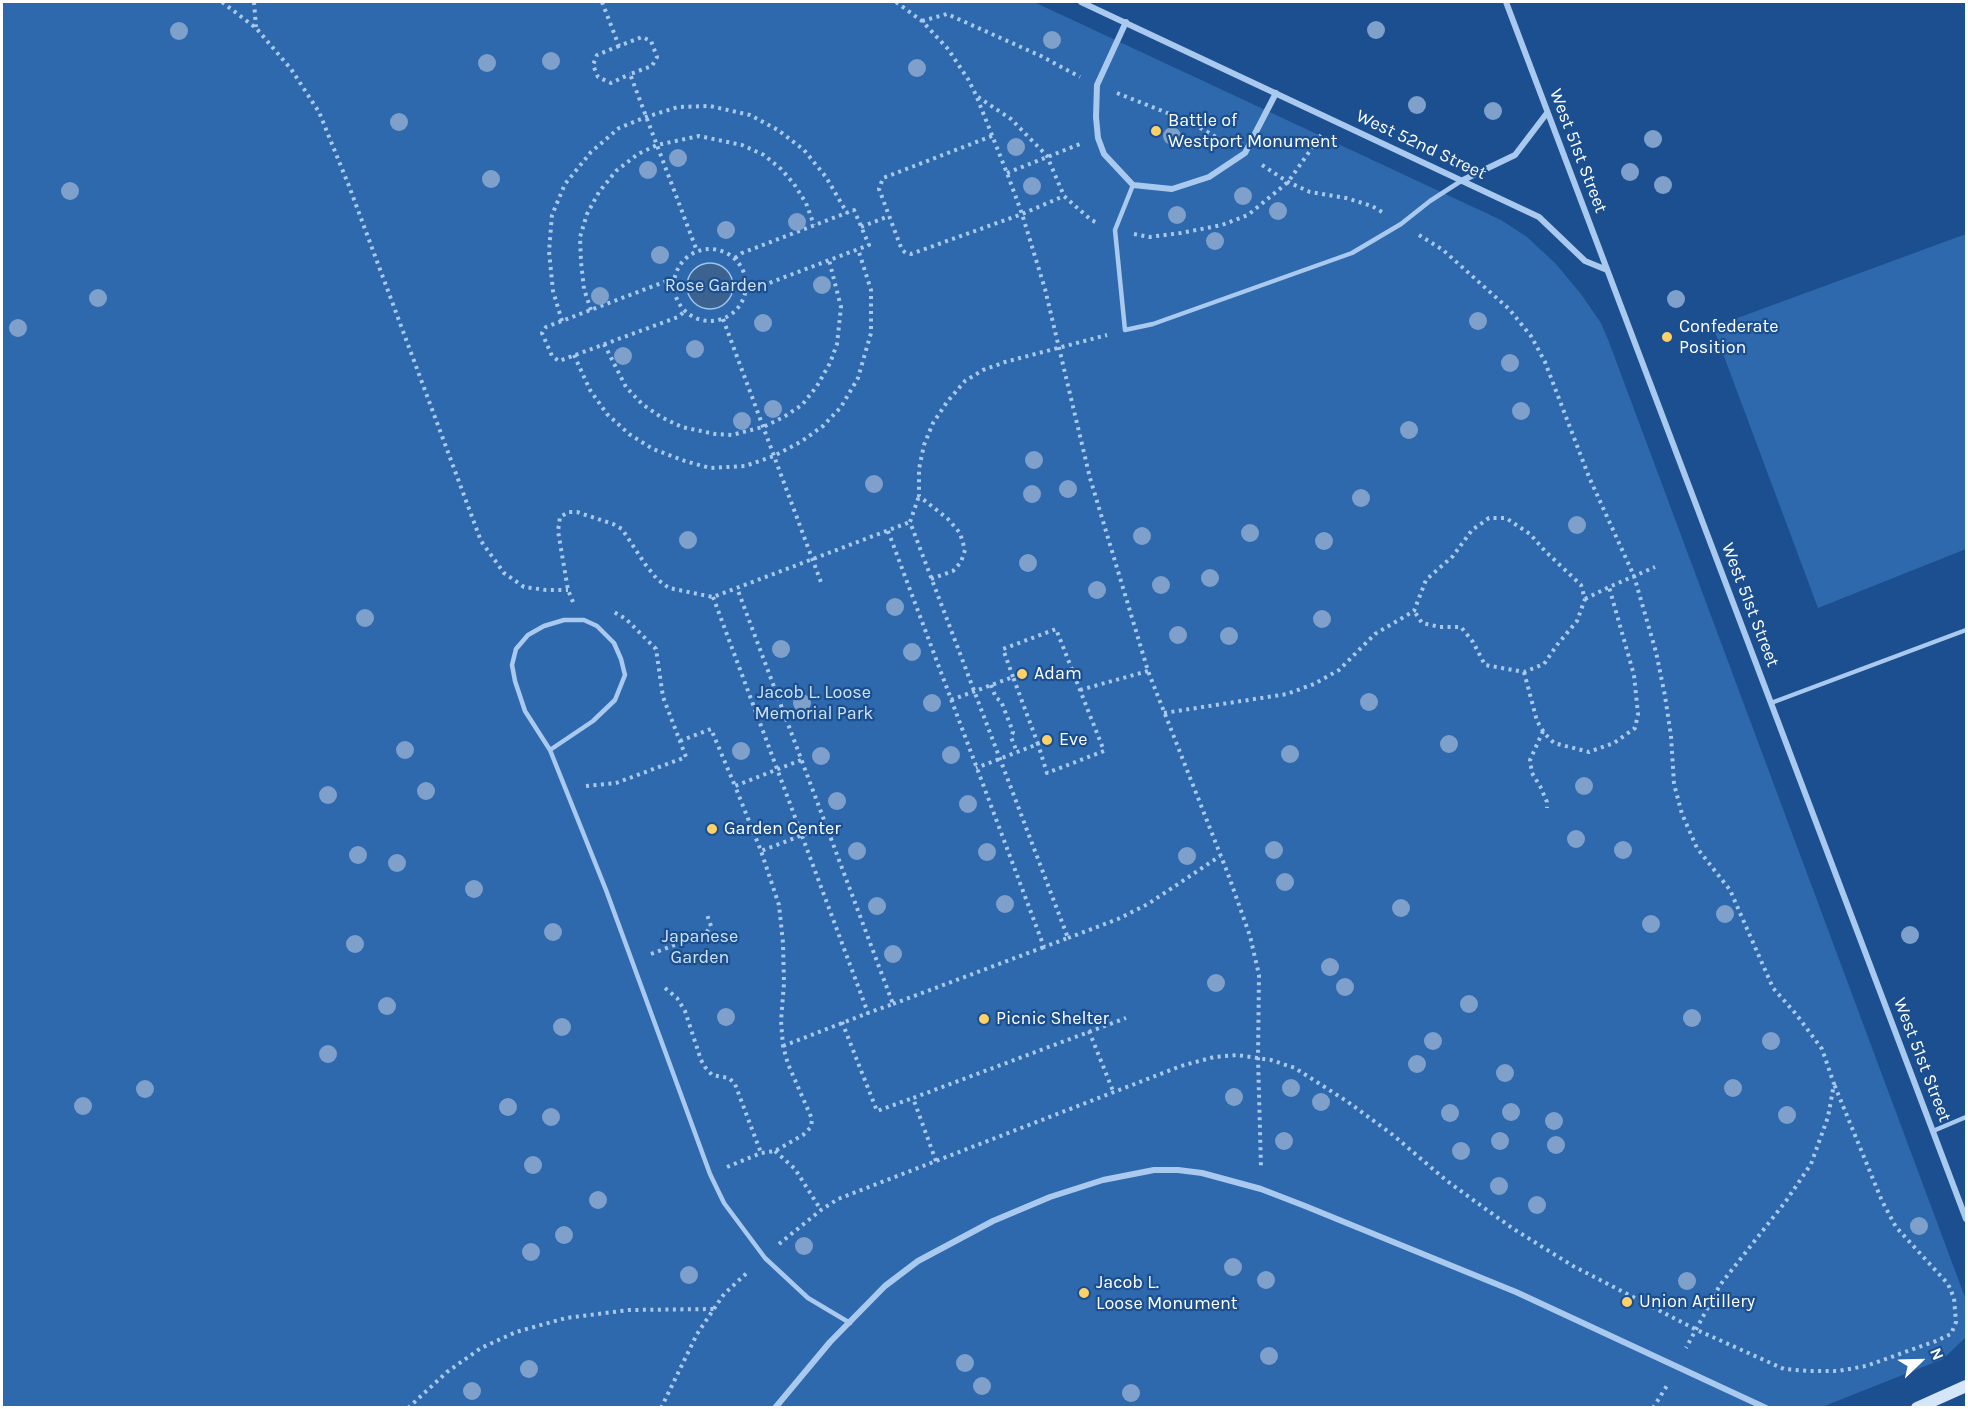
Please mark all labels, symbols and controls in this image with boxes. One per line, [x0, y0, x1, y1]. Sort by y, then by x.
street label: West 51st Street [1544, 86, 1612, 216]
street label: West 52nd Street [1353, 105, 1489, 185]
place label: Battle of Westport Monument [1168, 110, 1337, 152]
marker: Battle of Westport Monument [1149, 124, 1163, 138]
park label: Rose Garden [665, 275, 767, 297]
place label: Confederate Position [1679, 316, 1778, 358]
marker: Confederate Position [1660, 330, 1674, 344]
street label: West 51st Street [1716, 540, 1784, 670]
place label: Adam [1034, 663, 1082, 685]
marker: Adam [1015, 667, 1029, 681]
park label: Jacob L. Loose Memorial Park [755, 682, 873, 724]
place label: Eve [1059, 729, 1087, 751]
marker: Eve [1040, 733, 1054, 747]
place label: Garden Center [724, 818, 841, 840]
marker: Garden Center [705, 822, 719, 836]
park label: Japanese Garden [662, 926, 738, 968]
street label: West 51st Street [1888, 995, 1956, 1125]
place label: Picnic Shelter [996, 1008, 1109, 1030]
marker: Picnic Shelter [977, 1012, 991, 1026]
place label: Jacob L. Loose Monument [1096, 1272, 1238, 1314]
marker: Jacob L. Loose Monument [1077, 1286, 1091, 1300]
place label: Union Artillery [1639, 1291, 1755, 1313]
marker: Union Artillery [1620, 1295, 1634, 1309]
north arrow [1890, 1331, 1950, 1391]
text: N [1926, 1345, 1948, 1363]

